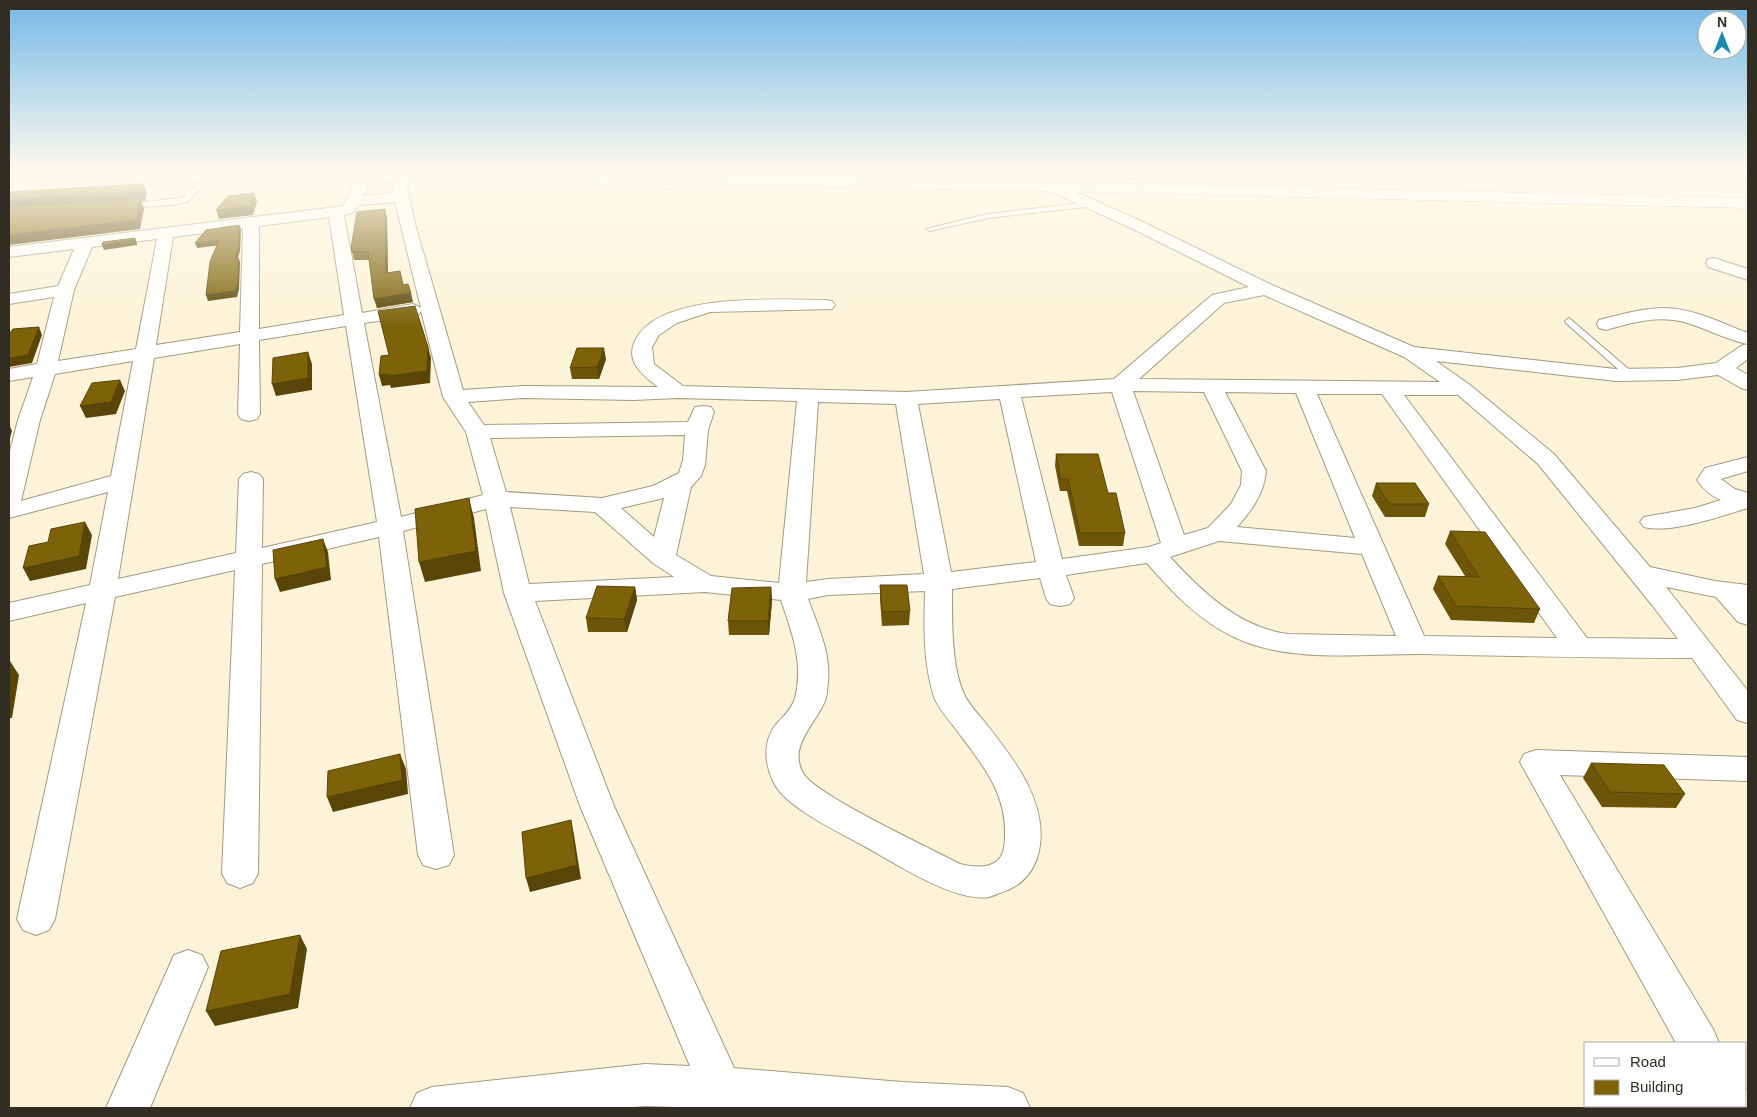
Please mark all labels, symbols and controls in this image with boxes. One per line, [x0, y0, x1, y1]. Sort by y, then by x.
north arrow [1697, 10, 1747, 60]
text: N [1717, 14, 1727, 30]
legend [1584, 1042, 1747, 1107]
text: Road [1630, 1053, 1666, 1070]
text: Building [1630, 1078, 1683, 1095]

